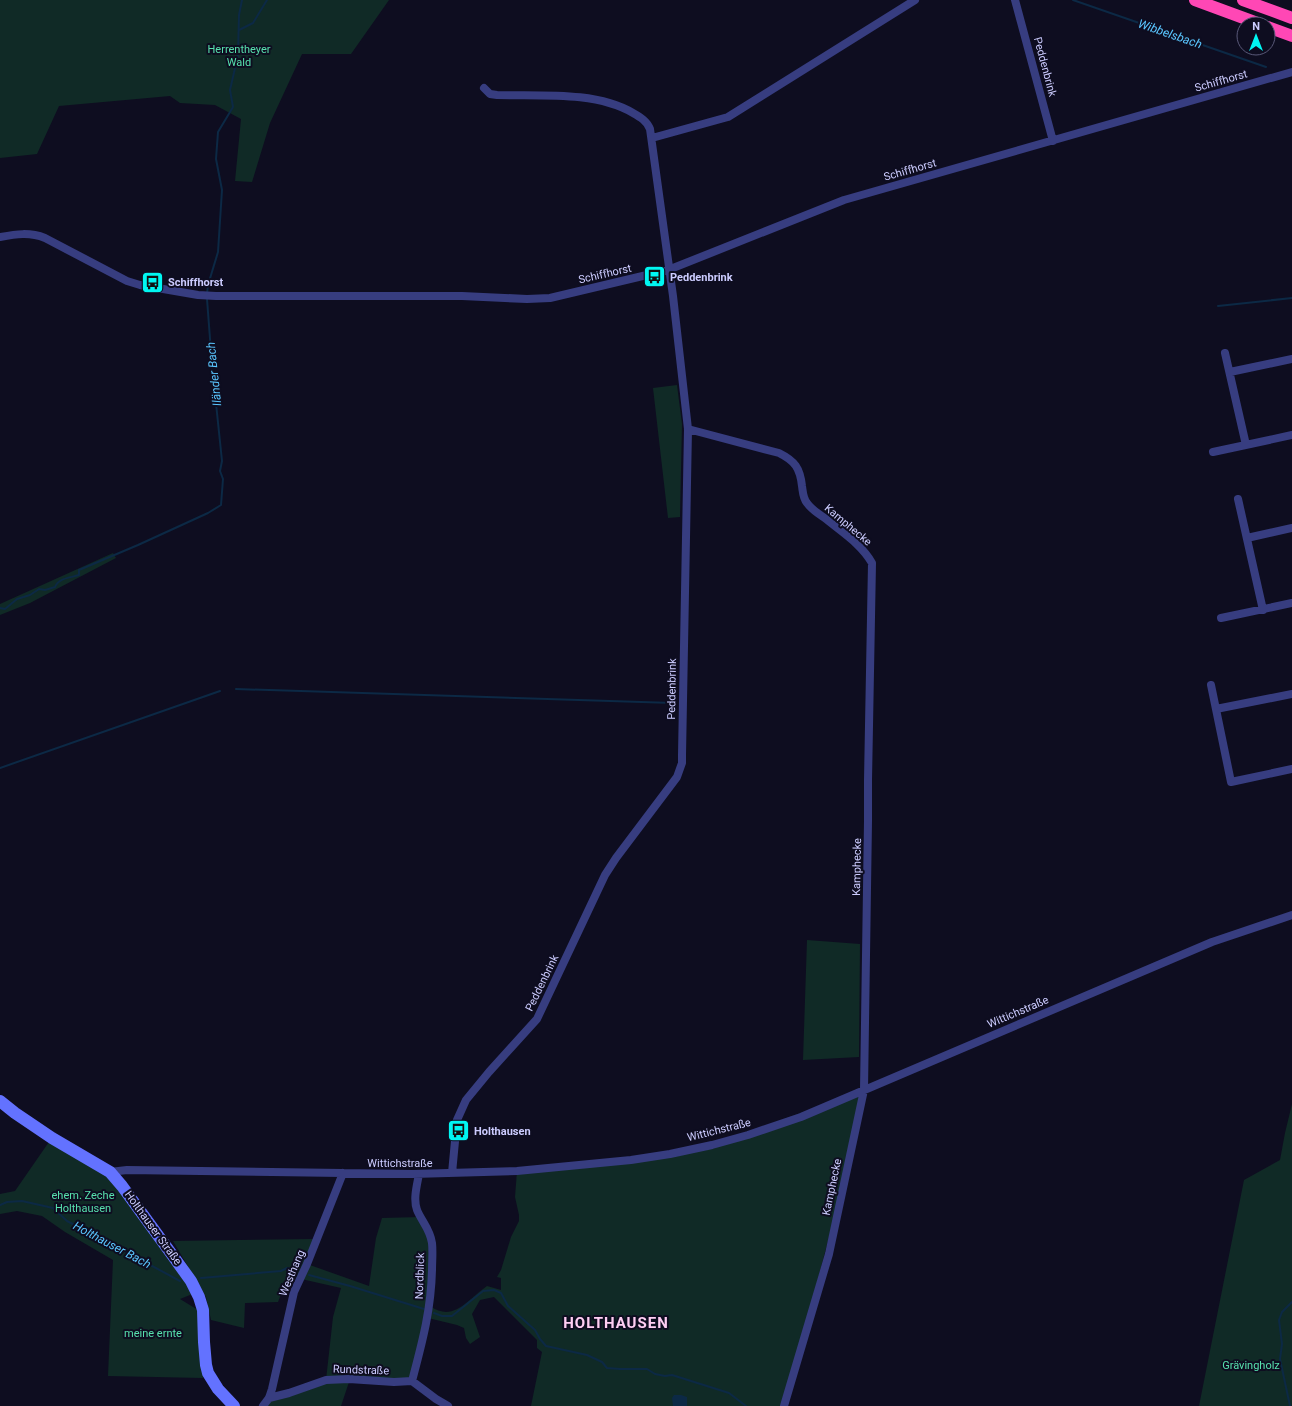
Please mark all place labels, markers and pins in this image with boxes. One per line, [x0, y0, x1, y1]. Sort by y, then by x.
bus stop icon: Peddenbrink [641, 264, 667, 290]
bus stop icon: Schiffhorst [140, 269, 166, 295]
place label: Peddenbrink [670, 271, 733, 284]
place label: Schiffhorst [168, 276, 223, 289]
bus stop icon: Holthausen [446, 1118, 472, 1144]
place label: Holthausen [474, 1125, 531, 1138]

